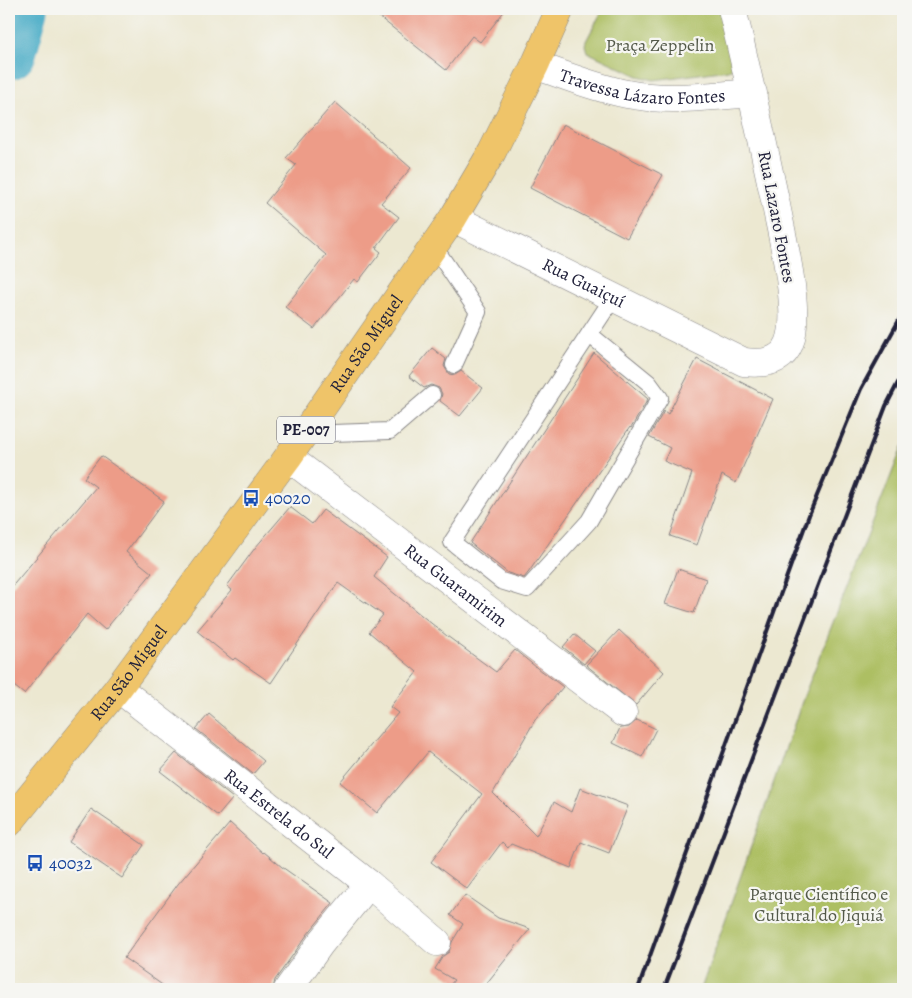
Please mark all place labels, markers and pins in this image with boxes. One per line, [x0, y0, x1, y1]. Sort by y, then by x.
place label: 40020 [265, 486, 311, 510]
bus stop icon: 40020 [241, 488, 261, 508]
place label: 40032 [49, 851, 93, 875]
bus stop icon: 40032 [25, 853, 45, 873]

